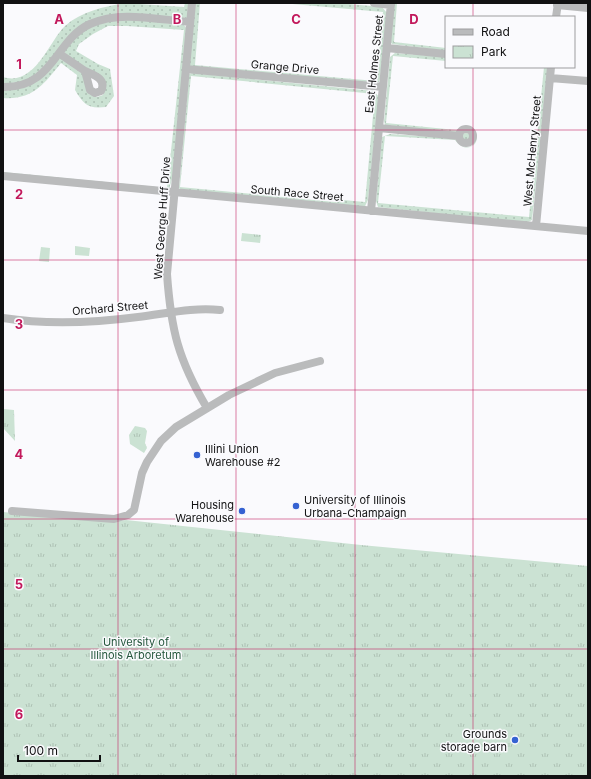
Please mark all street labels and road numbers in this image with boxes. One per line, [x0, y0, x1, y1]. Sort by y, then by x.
street label: East Holmes Street [362, 14, 386, 114]
street label: Grange Drive [250, 57, 320, 77]
street label: West McHenry Street [520, 95, 544, 207]
street label: West George Huff Drive [151, 156, 173, 280]
street label: South Race Street [250, 182, 345, 204]
street label: Orchard Street [71, 298, 149, 318]

